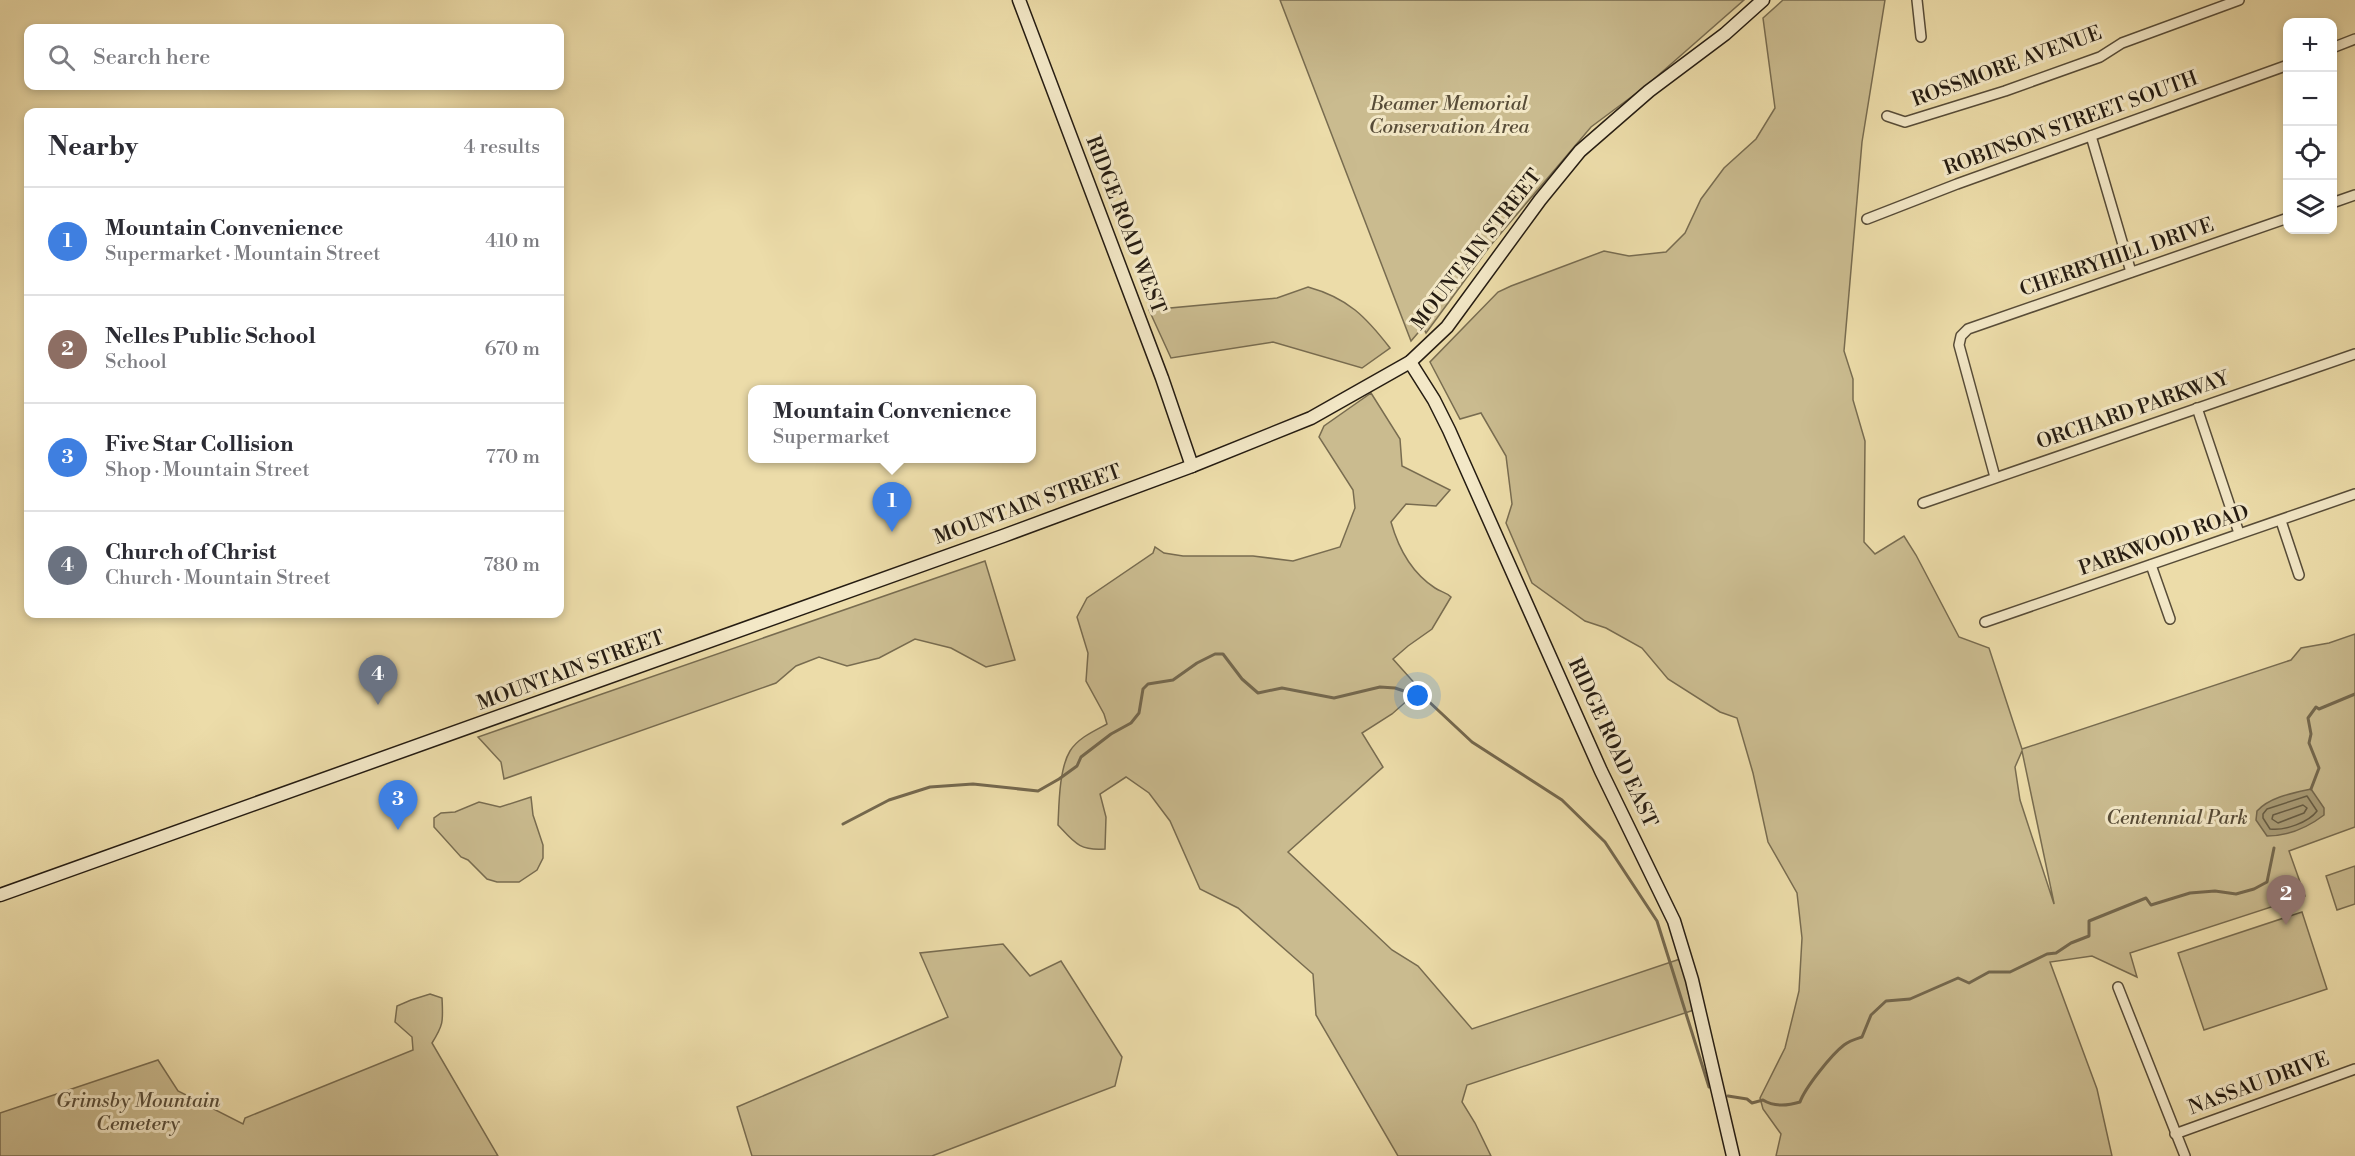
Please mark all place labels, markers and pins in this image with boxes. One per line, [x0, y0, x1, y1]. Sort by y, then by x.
pin: 1 [872, 482, 912, 532]
pin: 4 [358, 656, 398, 705]
pin: 3 [378, 780, 418, 830]
pin: 2 [2266, 876, 2306, 925]

